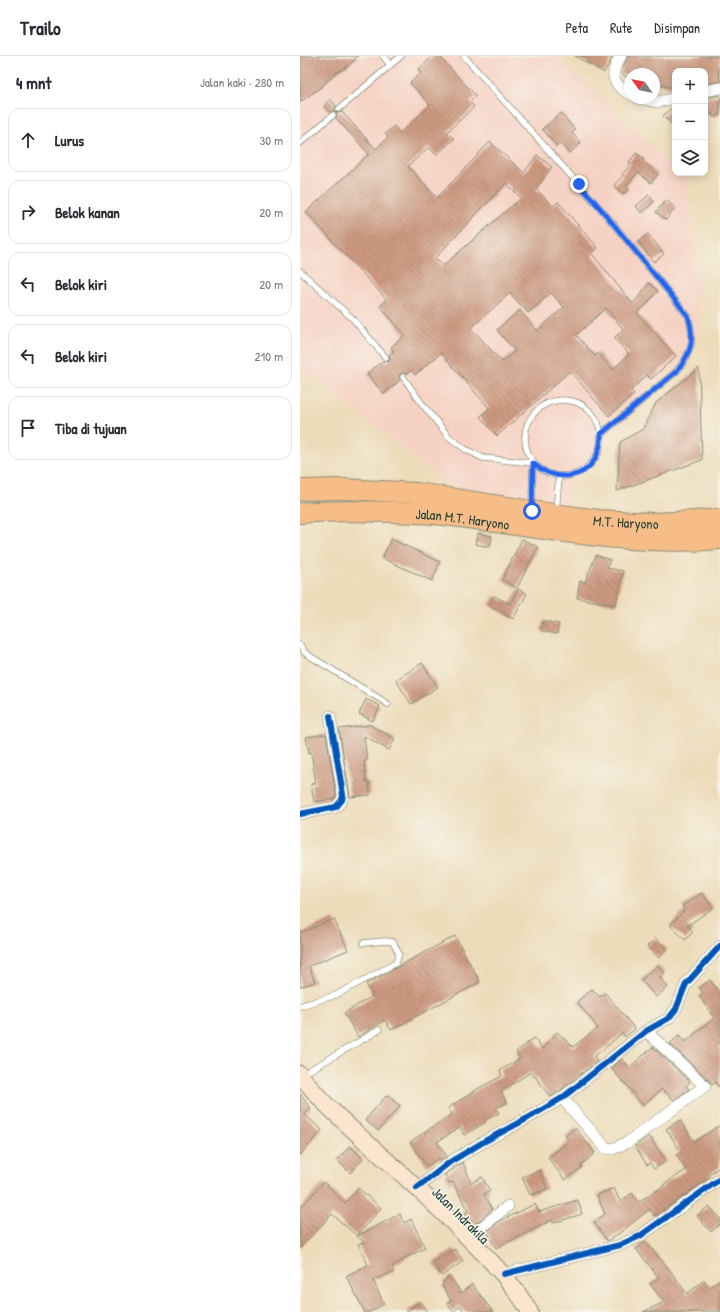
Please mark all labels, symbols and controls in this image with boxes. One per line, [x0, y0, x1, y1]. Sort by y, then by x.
text: Trailo [20, 15, 61, 41]
text: Peta [565, 18, 588, 37]
text: Rute [610, 18, 632, 37]
text: Disimpan [654, 18, 700, 37]
north arrow [624, 68, 660, 104]
map controls [672, 68, 708, 176]
button: + [672, 68, 708, 104]
text: 4 mnt [16, 71, 51, 94]
text: Jalan kaki · 280 m [200, 73, 284, 91]
button: − [672, 104, 708, 140]
icon: ahead [17, 129, 39, 151]
text: Lurus [55, 130, 84, 151]
text: 30 m [260, 131, 283, 149]
button: layers [672, 140, 708, 176]
route end [570, 175, 588, 193]
icon: right [17, 201, 39, 223]
text: Belok kanan [55, 202, 120, 223]
text: 20 m [259, 203, 283, 221]
icon: left [17, 273, 39, 295]
text: Belok kiri [55, 274, 107, 295]
text: 20 m [259, 275, 283, 293]
icon: left [17, 345, 39, 367]
text: Belok kiri [55, 346, 107, 367]
text: 210 m [255, 347, 283, 365]
icon: arrive [17, 417, 39, 439]
text: Tiba di tujuan [55, 418, 127, 439]
route start [523, 502, 541, 520]
street label: Jalan M.T. Haryono [415, 503, 511, 533]
street label: M.T. Haryono [592, 510, 659, 533]
street label: Jalan Indrakila [428, 1182, 494, 1248]

